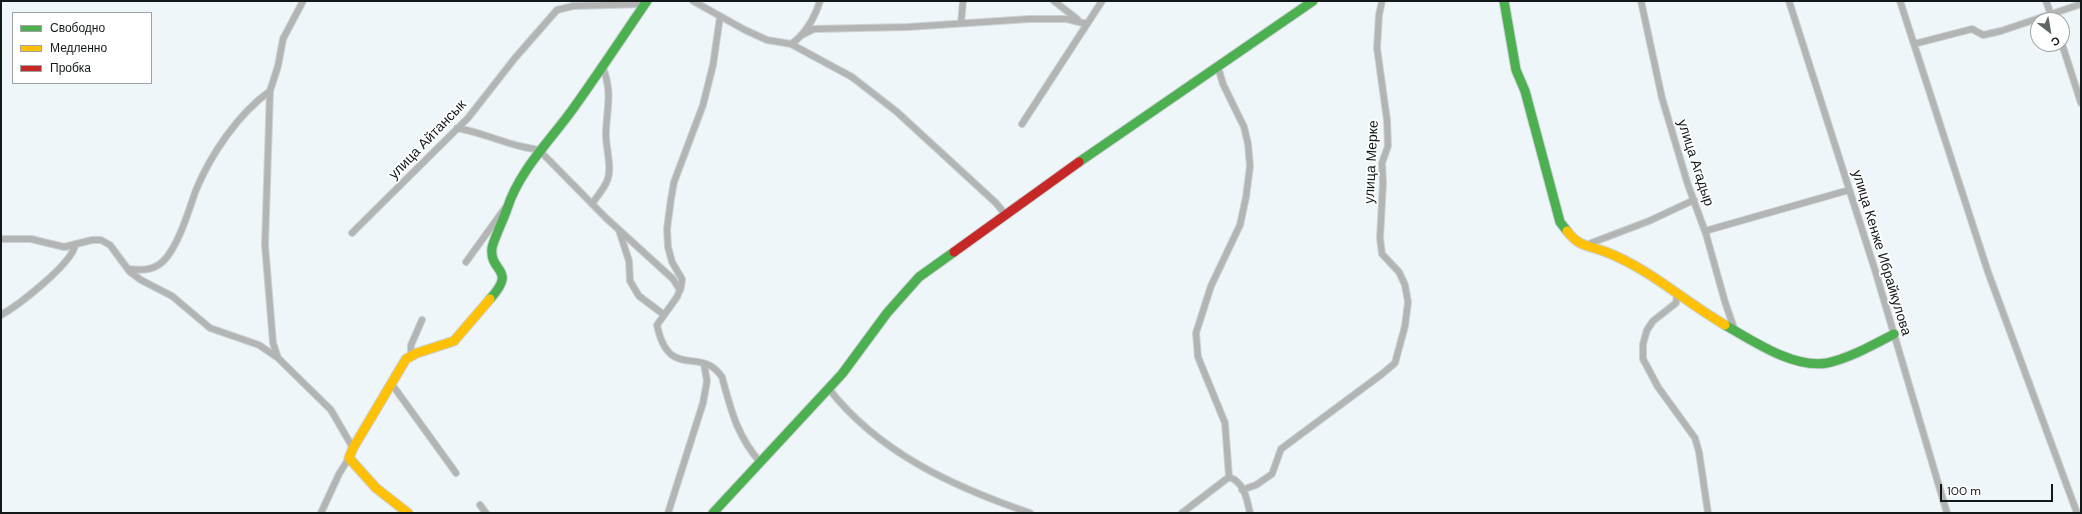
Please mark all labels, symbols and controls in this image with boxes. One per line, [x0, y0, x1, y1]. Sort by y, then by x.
legend [12, 12, 152, 84]
north arrow [2030, 12, 2070, 52]
text: Свободно [50, 20, 105, 36]
text: С [2049, 33, 2063, 49]
text: Медленно [50, 40, 107, 56]
text: Пробка [50, 60, 91, 76]
street label: улица Айтансык [386, 97, 470, 183]
street label: улица Агадыр [1673, 118, 1717, 208]
street label: улица Мерке [1361, 120, 1383, 204]
street label: улица Кенже Ибрайкулова [1848, 168, 1914, 338]
scale bar [1942, 476, 2055, 502]
text: 100 m [1947, 483, 1981, 499]

